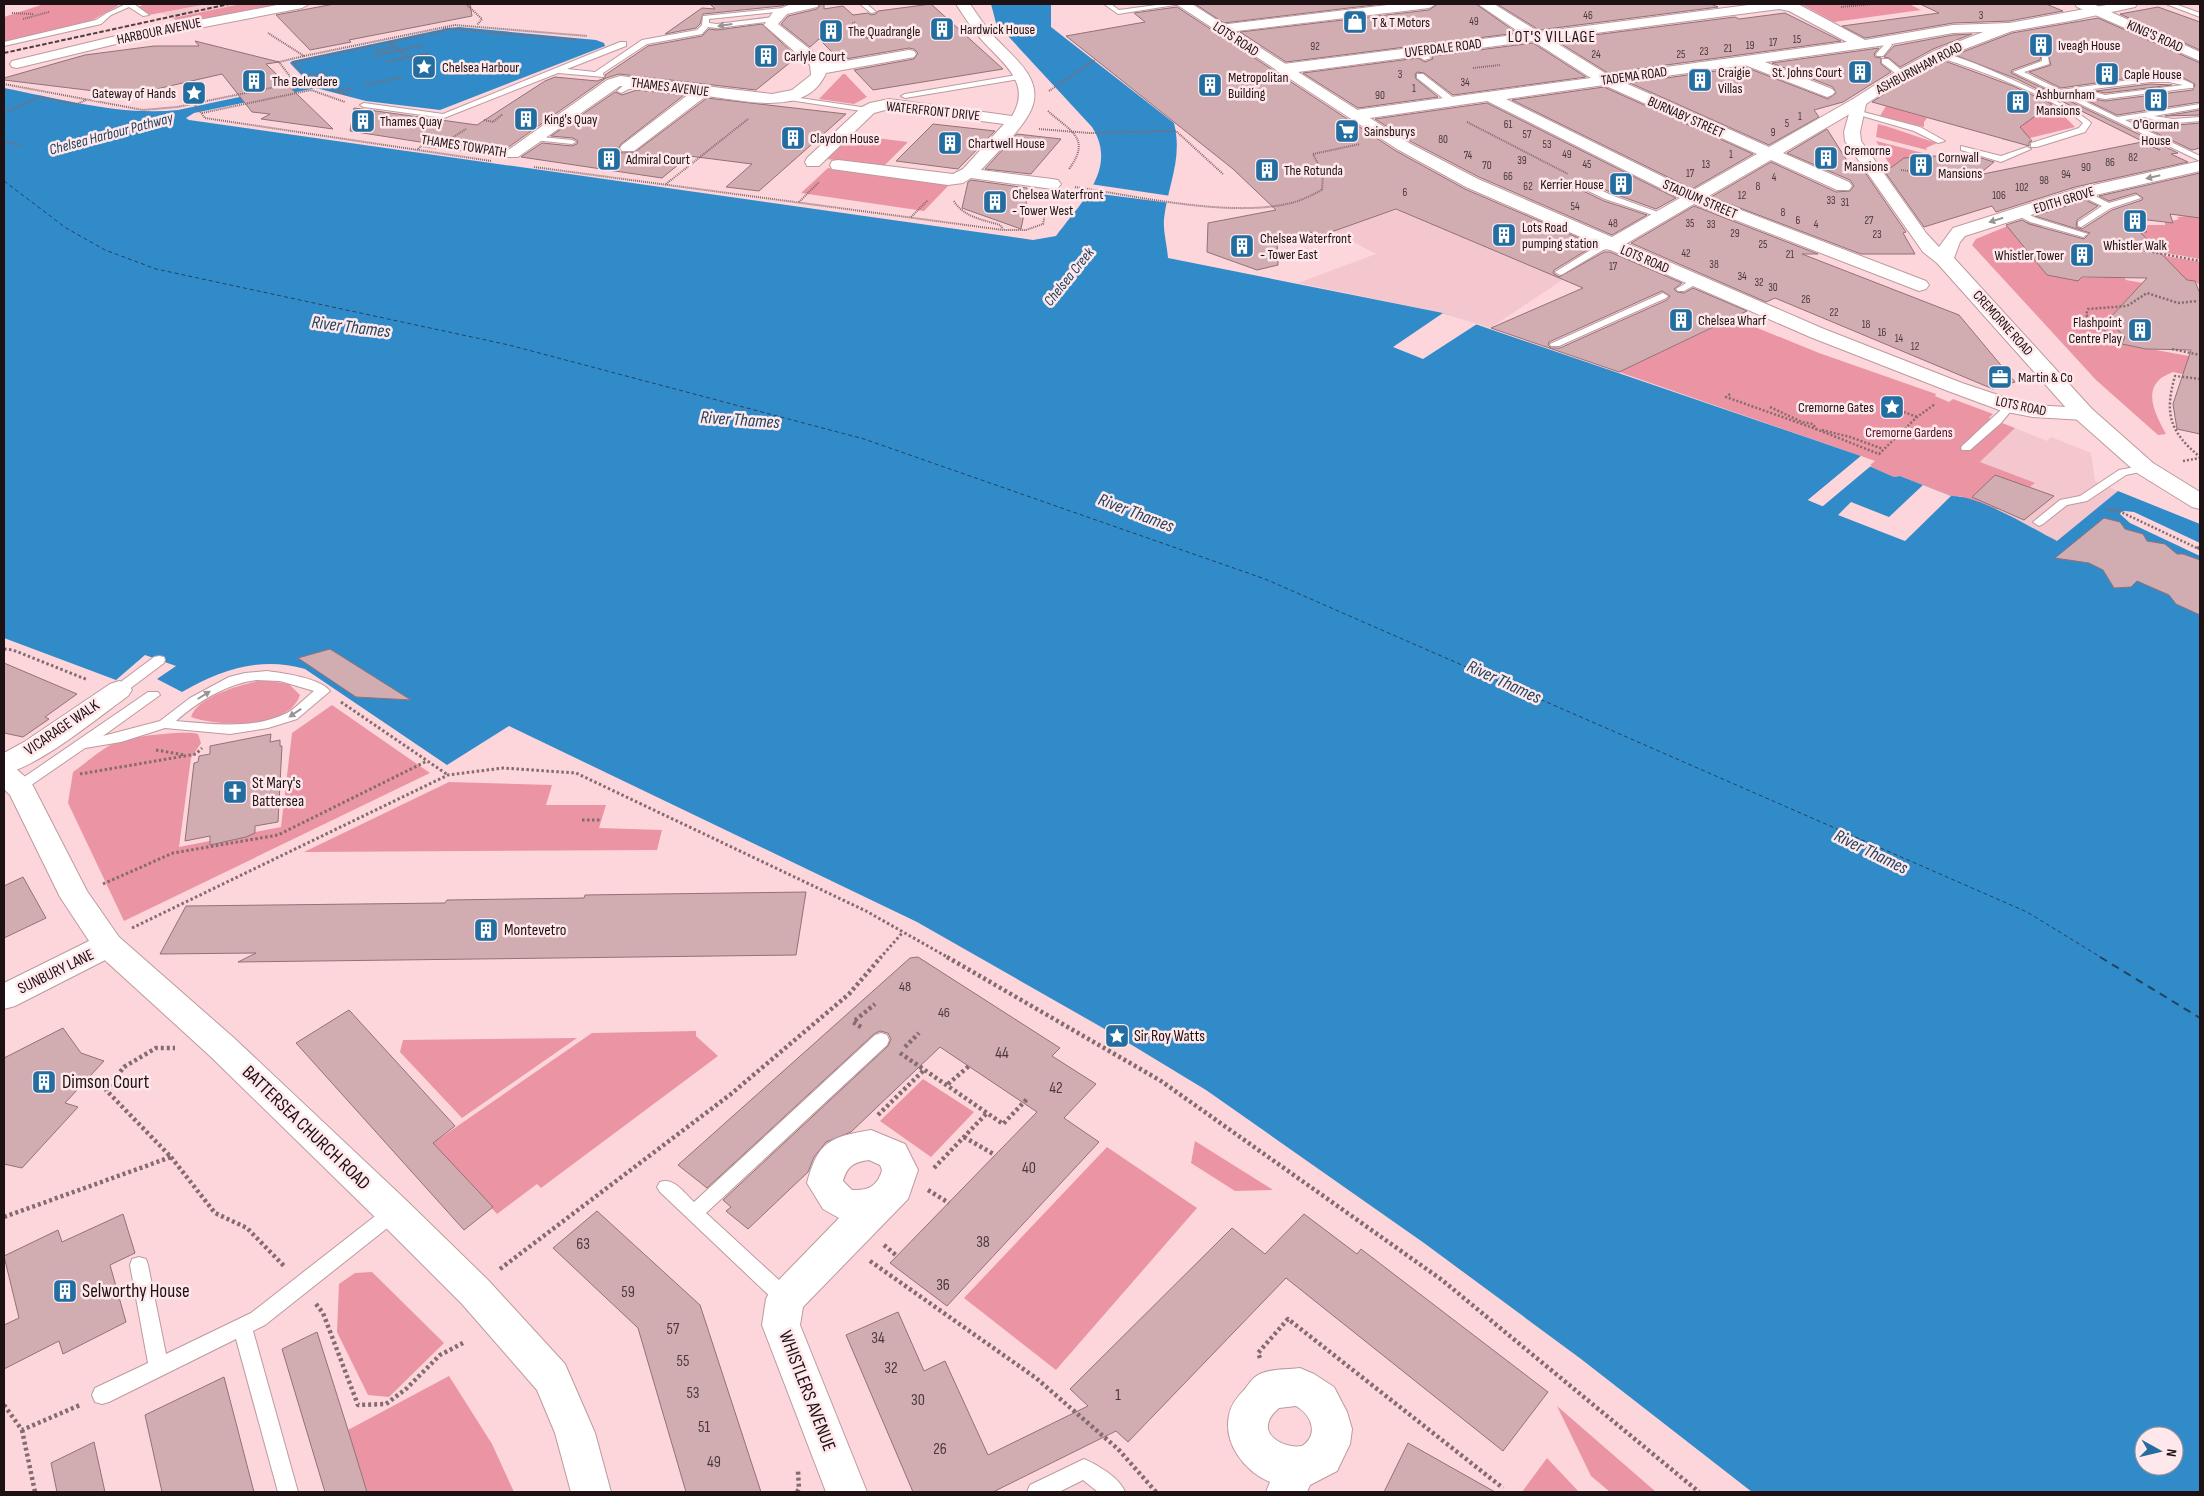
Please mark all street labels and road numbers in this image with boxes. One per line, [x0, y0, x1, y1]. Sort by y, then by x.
street label: HARBOUR AVENUE [115, 14, 203, 48]
street label: KING'S ROAD [2124, 16, 2186, 56]
street label: LOTS ROAD [1210, 18, 1262, 60]
street label: UVERDALE ROAD [1404, 35, 1483, 61]
street label: ASHBURNHAM ROAD [1872, 38, 1965, 98]
street label: TADEMA ROAD [1600, 63, 1668, 89]
street label: THAMES AVENUE [630, 74, 710, 100]
street label: BURNABY STREET [1645, 93, 1727, 142]
street label: WATERFRONT DRIVE [885, 98, 981, 124]
street label: THAMES TOWPATH [420, 131, 508, 161]
street label: STADIUM STREET [1660, 176, 1740, 222]
street label: EDITH GROVE [2032, 183, 2097, 217]
street label: LOTS ROAD [1618, 241, 1672, 277]
street label: CREMORNE ROAD [1969, 287, 2037, 359]
street label: LOTS ROAD [1994, 392, 2048, 420]
street label: VICARAGE WALK [21, 696, 104, 760]
street label: SUNBURY LANE [15, 945, 97, 999]
street label: BATTERSEA CHURCH ROAD [237, 1061, 375, 1195]
street label: WHISTLERS AVENUE [773, 1327, 841, 1455]

